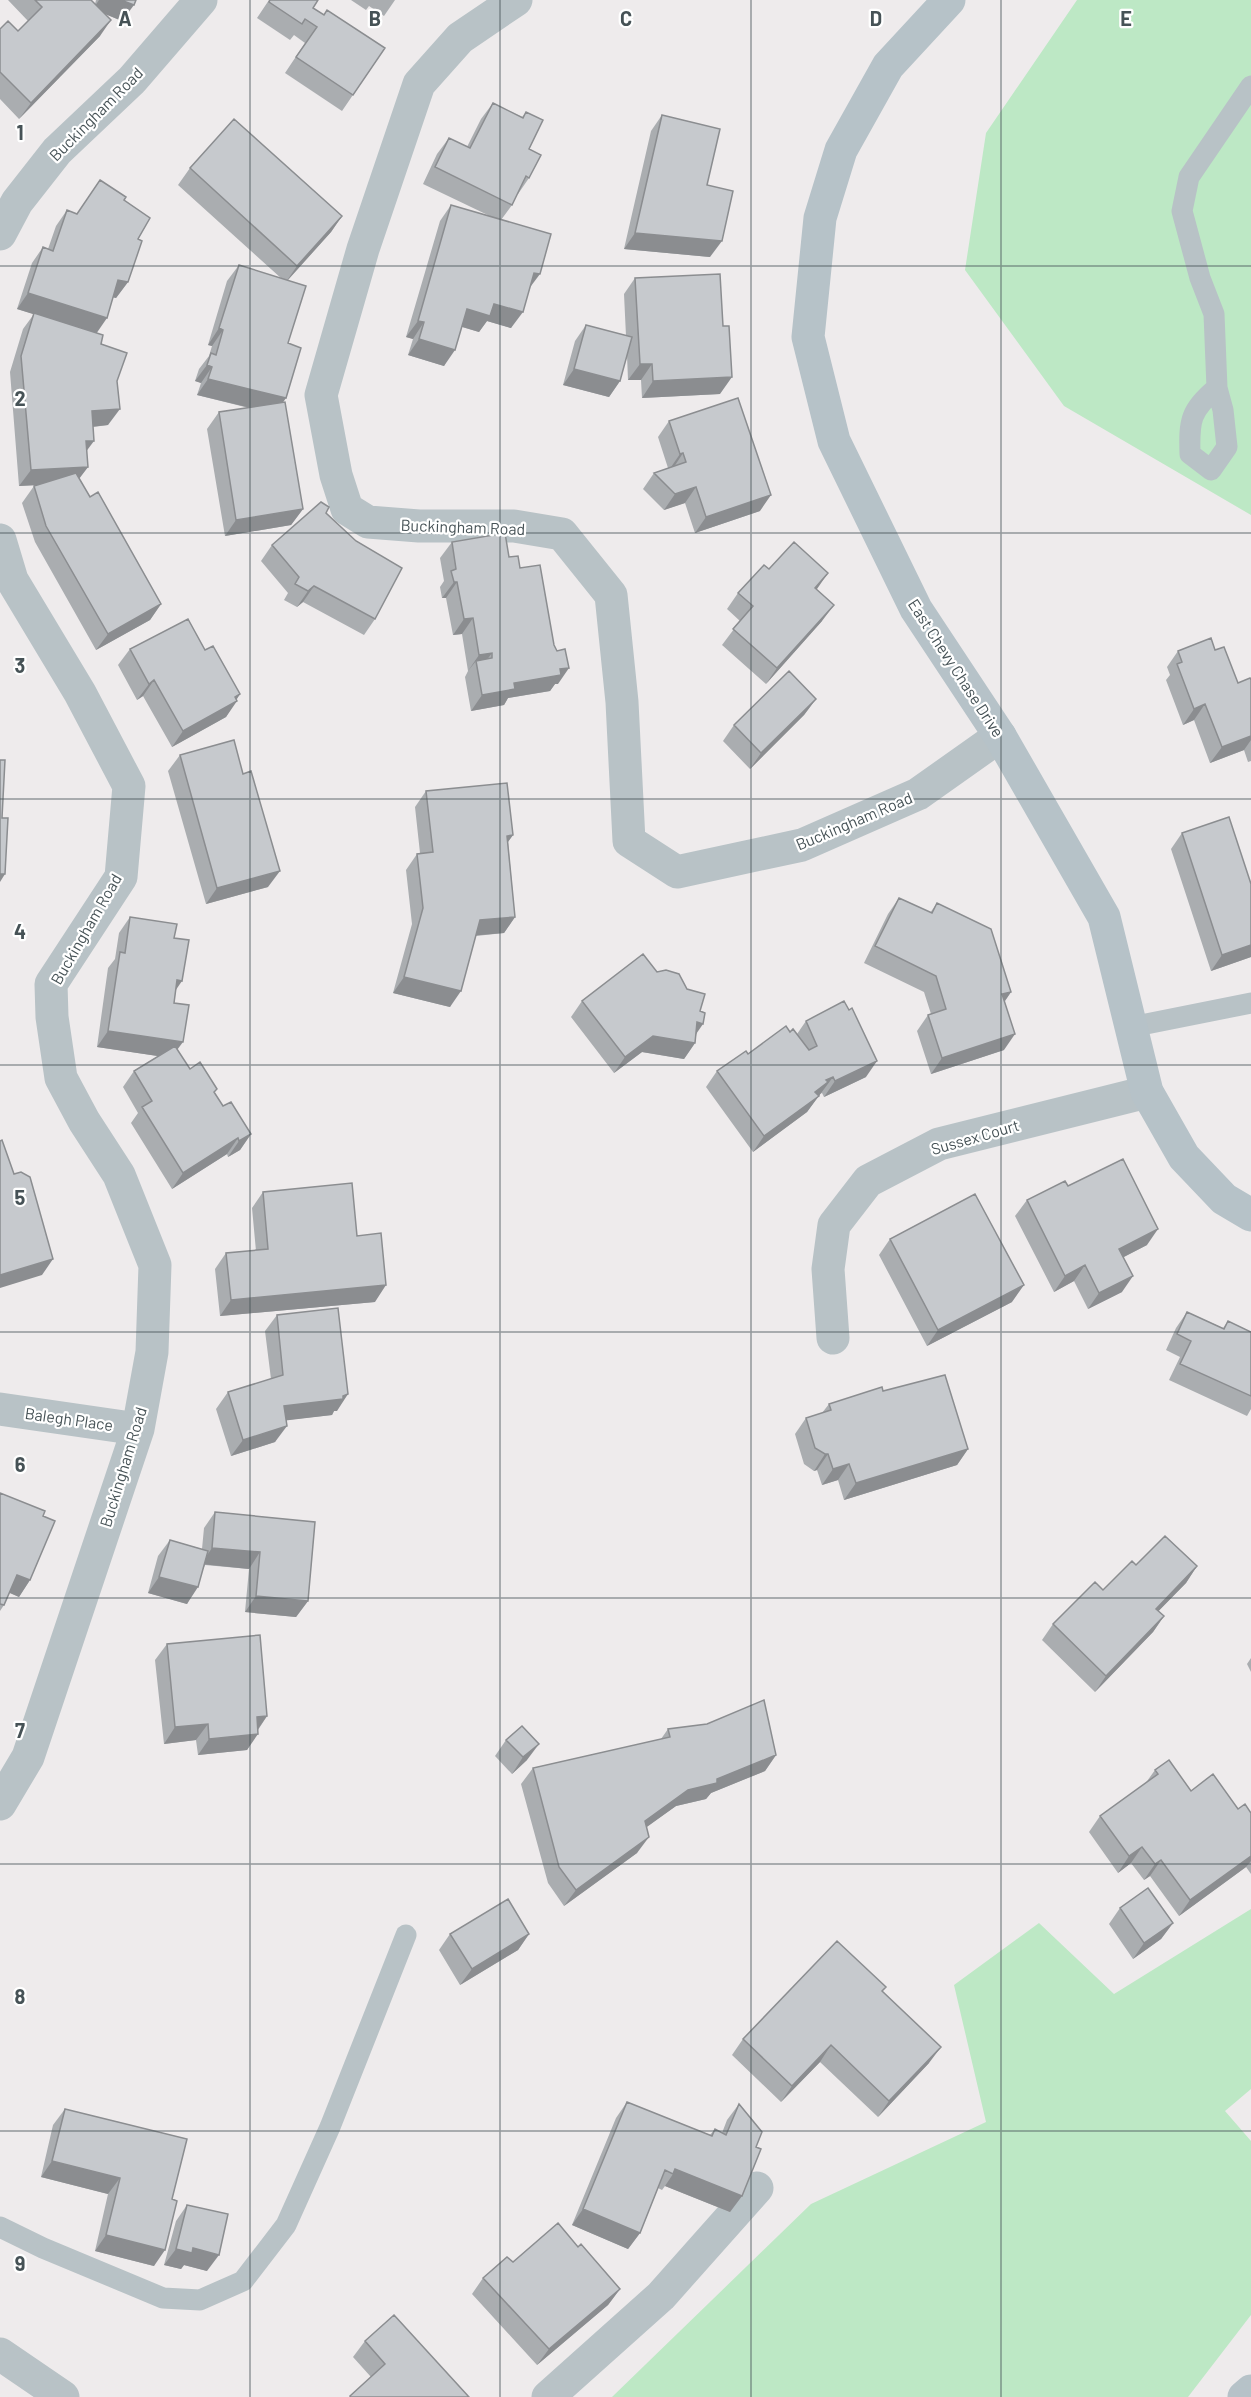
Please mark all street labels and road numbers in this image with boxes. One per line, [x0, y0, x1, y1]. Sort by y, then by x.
street label: Buckingham Road [45, 63, 146, 164]
street label: Buckingham Road [400, 515, 526, 538]
street label: East Chevy Chase Drive [905, 595, 1008, 740]
street label: Buckingham Road [793, 787, 915, 854]
street label: Buckingham Road [46, 870, 125, 987]
street label: Sussex Court [928, 1115, 1021, 1158]
street label: Balegh Place [24, 1403, 114, 1434]
street label: Buckingham Road [95, 1405, 150, 1529]

